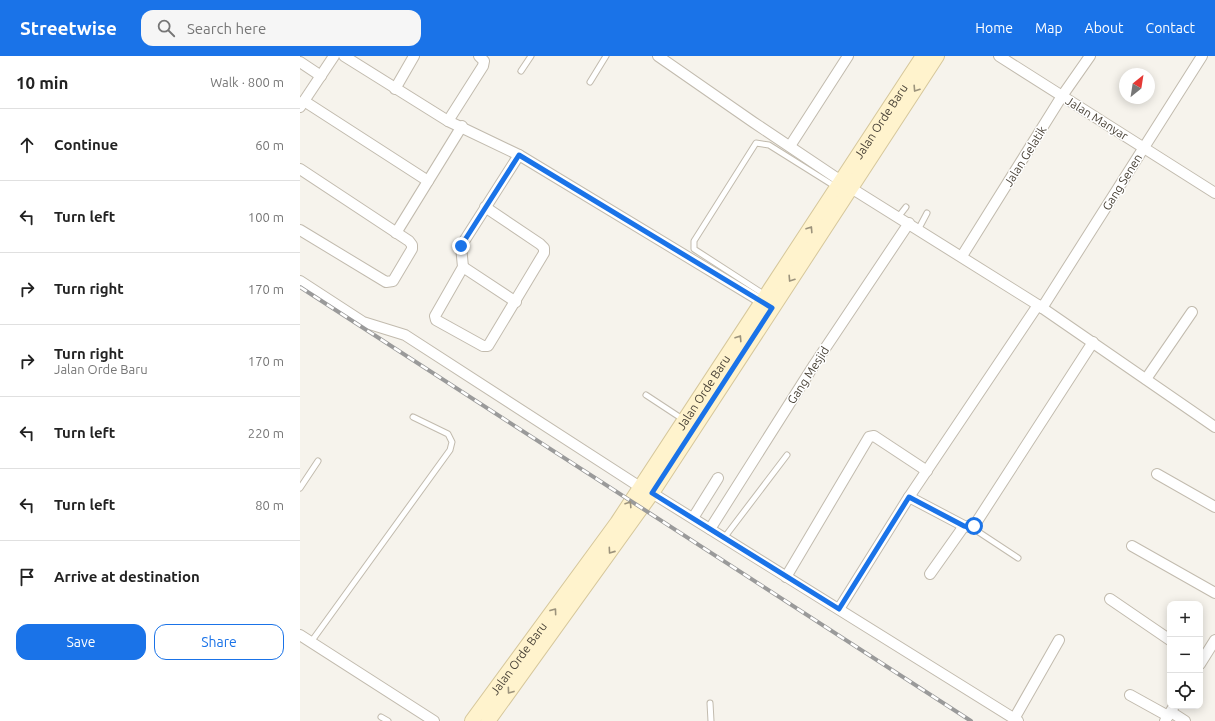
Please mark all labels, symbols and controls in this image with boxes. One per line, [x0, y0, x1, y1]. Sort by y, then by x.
search box [141, 10, 421, 46]
text: Streetwise [20, 17, 117, 39]
icon: search [155, 17, 177, 39]
text: Search here [187, 20, 266, 37]
text: Home [975, 20, 1013, 36]
text: Map [1035, 20, 1063, 36]
text: About [1085, 20, 1124, 36]
text: Contact [1146, 20, 1195, 36]
north arrow [1119, 68, 1155, 104]
text: 10 min [16, 73, 69, 92]
text: Walk · 800 m [210, 75, 284, 89]
street label: Jalan Orde Baru [851, 81, 910, 161]
one-way arrow [914, 84, 921, 91]
street label: Jalan Manyar [1064, 94, 1131, 143]
street label: Jalan Gelatik [1001, 123, 1049, 189]
icon: ahead [16, 134, 38, 156]
text: Continue [54, 136, 118, 153]
text: 60 m [255, 138, 284, 152]
street label: Gang Senen [1100, 151, 1144, 213]
icon: left [16, 206, 38, 228]
text: Turn left [54, 208, 115, 225]
text: 100 m [248, 210, 284, 224]
one-way arrow [805, 226, 813, 233]
route end [452, 237, 470, 255]
one-way arrow [789, 275, 796, 282]
icon: right [16, 278, 38, 300]
text: Turn right [54, 280, 124, 297]
text: 170 m [248, 282, 284, 296]
one-way arrow [734, 335, 741, 342]
street label: Gang Mesjid [785, 344, 831, 406]
text: Turn right [54, 345, 124, 362]
icon: right [16, 350, 38, 372]
street label: Jalan Orde Baru [674, 352, 732, 432]
text: 170 m [248, 354, 284, 368]
text: Jalan Orde Baru [54, 362, 148, 376]
icon: left [16, 422, 38, 444]
text: Turn left [54, 424, 115, 441]
text: 220 m [248, 426, 284, 440]
icon: left [16, 494, 38, 516]
text: Turn left [54, 496, 115, 513]
text: 80 m [255, 498, 284, 512]
one-way arrow [624, 502, 631, 509]
route start [965, 517, 983, 535]
one-way arrow [609, 547, 616, 554]
icon: arrive [16, 566, 38, 588]
text: Arrive at destination [54, 568, 200, 585]
map controls [1167, 601, 1203, 709]
button: + [1167, 601, 1203, 637]
one-way arrow [549, 608, 556, 615]
street label: Jalan Orde Baru [487, 619, 549, 697]
button: Save [16, 624, 146, 660]
button: Share [154, 624, 284, 660]
button: − [1167, 637, 1203, 673]
button: locate [1167, 673, 1203, 709]
one-way arrow [508, 686, 515, 693]

